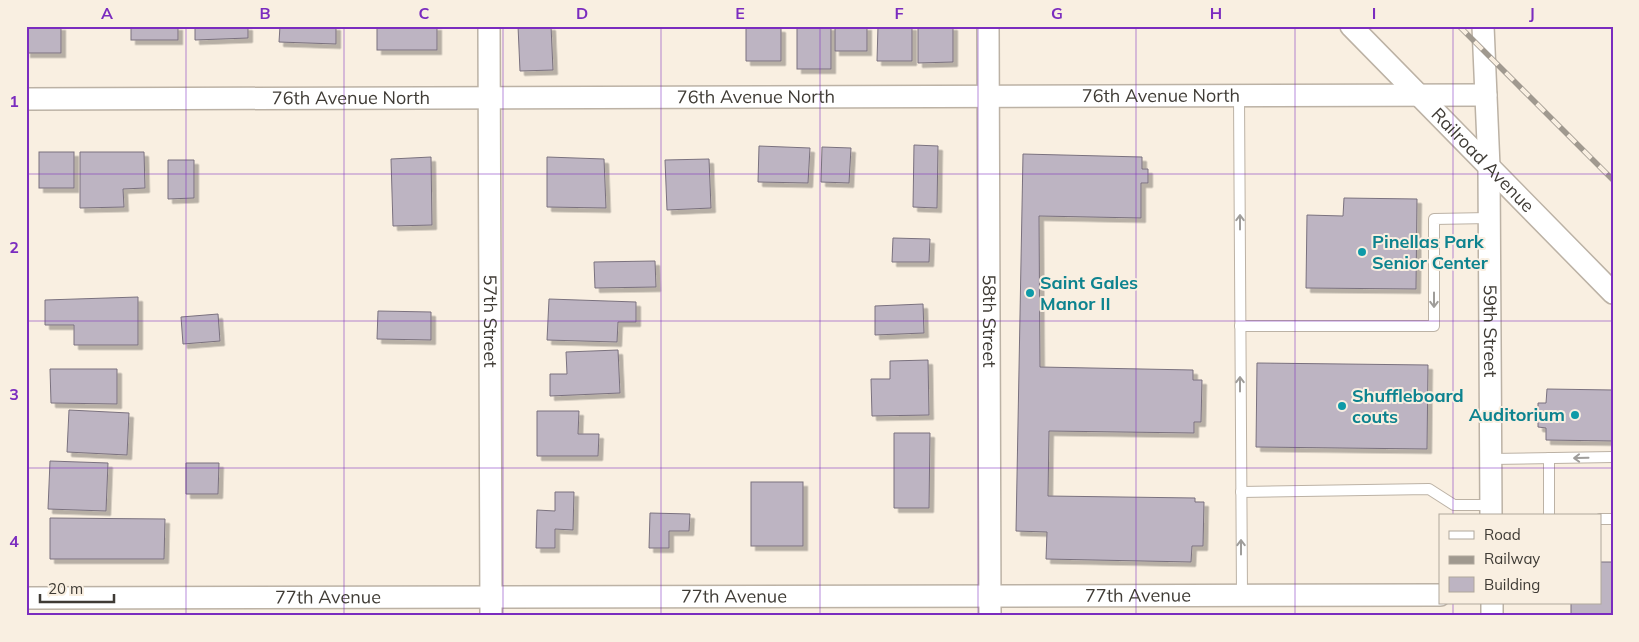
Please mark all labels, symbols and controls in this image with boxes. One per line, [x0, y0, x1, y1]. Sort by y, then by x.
text: A [101, 3, 113, 23]
text: B [259, 3, 271, 23]
text: C [419, 3, 430, 23]
text: D [576, 3, 588, 23]
text: E [735, 3, 745, 23]
text: F [894, 3, 904, 23]
text: G [1051, 3, 1063, 23]
text: H [1210, 3, 1222, 23]
text: I [1372, 3, 1376, 23]
text: J [1529, 3, 1535, 23]
street label: 76th Avenue North [1082, 84, 1240, 107]
street label: 76th Avenue North [677, 85, 835, 108]
street label: 76th Avenue North [272, 86, 430, 109]
text: 1 [9, 91, 19, 111]
street label: Railroad Avenue [1427, 103, 1539, 217]
one-way arrow [1235, 214, 1245, 230]
place label: Pinellas Park Senior Center [1372, 230, 1489, 274]
text: 2 [9, 237, 19, 257]
marker: Pinellas Park Senior Center [1356, 246, 1368, 258]
place label: Saint Gales Manor II [1040, 271, 1138, 315]
street label: 57th Street [479, 274, 502, 368]
street label: 58th Street [978, 274, 1001, 368]
street label: 59th Street [1479, 284, 1502, 377]
marker: Saint Gales Manor II [1024, 287, 1036, 299]
one-way arrow [1429, 292, 1439, 308]
one-way arrow [1235, 376, 1245, 392]
text: 3 [9, 384, 19, 404]
place label: Shuffleboard couts [1352, 384, 1464, 428]
marker: Shuffleboard couts [1336, 400, 1348, 412]
place label: Auditorium [1469, 403, 1565, 426]
marker: Auditorium [1569, 409, 1581, 421]
one-way arrow [1573, 453, 1589, 462]
legend [1439, 514, 1602, 604]
text: Road [1484, 525, 1521, 544]
text: 4 [9, 531, 19, 551]
one-way arrow [1236, 539, 1246, 555]
text: Railway [1484, 549, 1540, 568]
scale bar [40, 572, 114, 604]
text: Building [1484, 575, 1540, 594]
text: 20 m [48, 579, 83, 598]
street label: 77th Avenue [681, 584, 787, 608]
street label: 77th Avenue [1085, 584, 1191, 607]
street label: 77th Avenue [275, 585, 381, 608]

